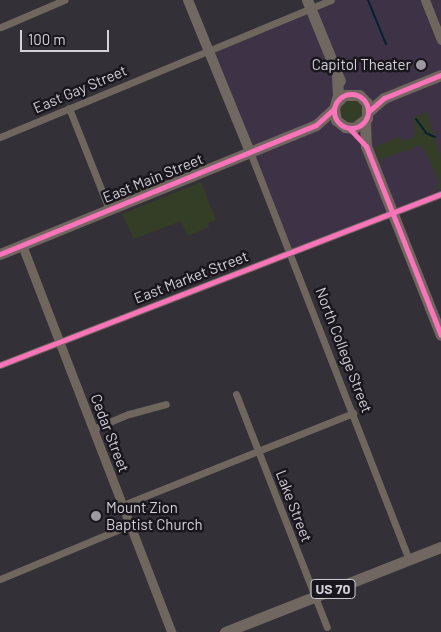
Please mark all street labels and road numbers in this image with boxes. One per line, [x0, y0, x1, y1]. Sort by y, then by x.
street label: East Gay Street [30, 61, 130, 117]
street label: East Main Street [100, 150, 206, 206]
street label: East Market Street [131, 247, 251, 307]
street label: North College Street [312, 285, 376, 415]
street label: Cedar Street [87, 391, 133, 475]
street label: Lake Street [272, 468, 316, 544]
road number: US 70 [310, 578, 356, 600]

